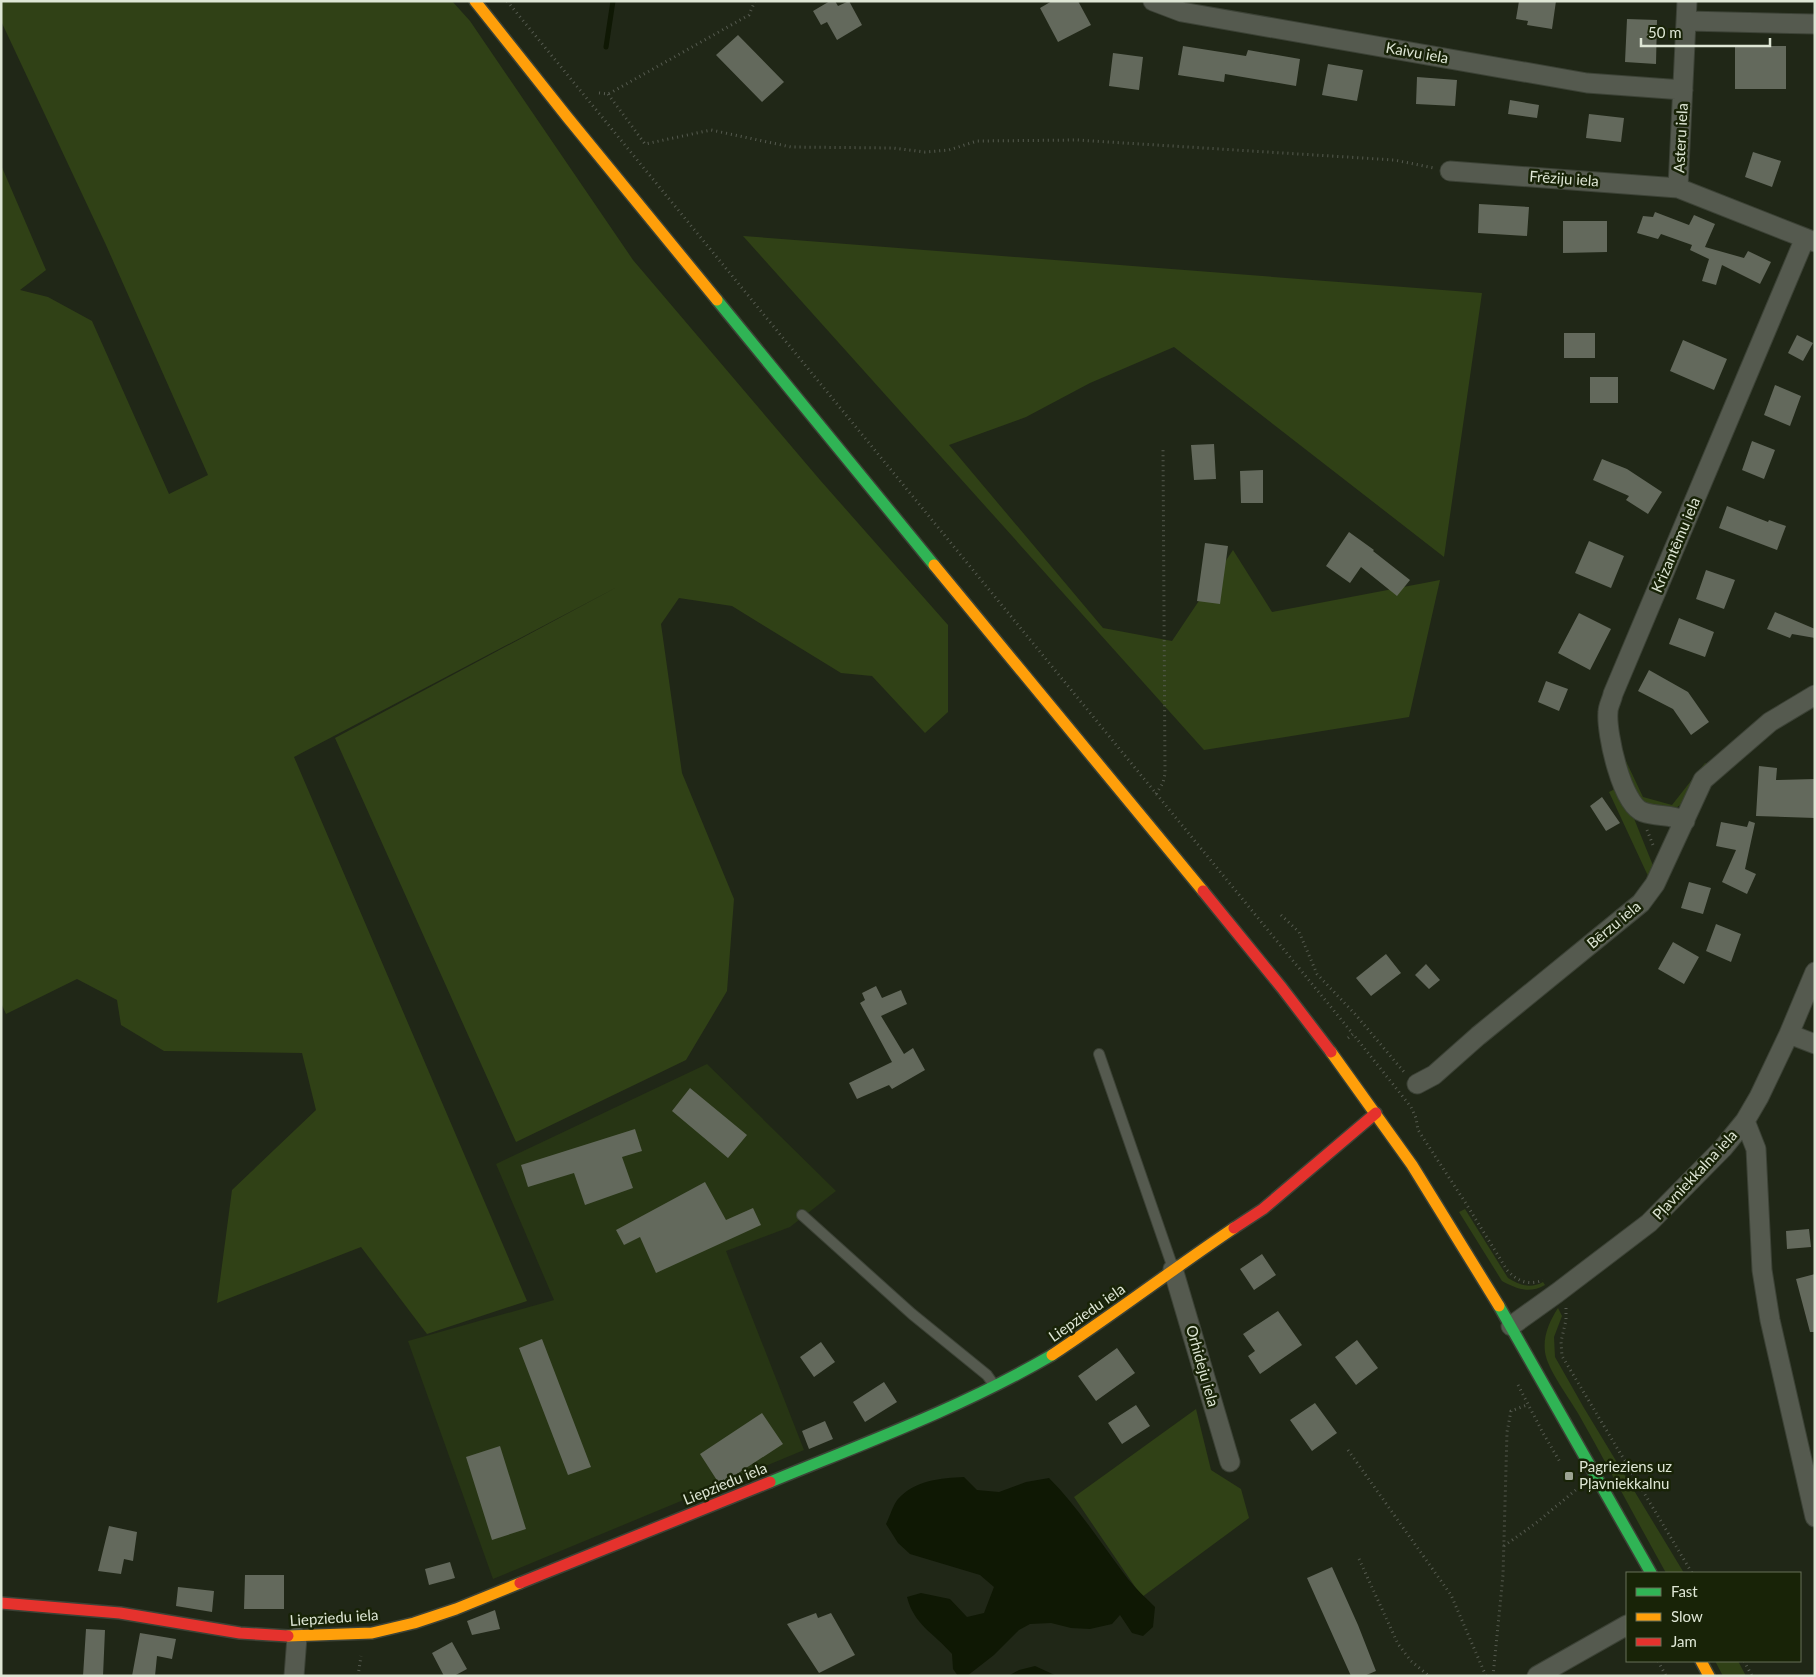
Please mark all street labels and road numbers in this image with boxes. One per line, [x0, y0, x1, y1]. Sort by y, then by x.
street label: Kaivu iela [1384, 38, 1450, 66]
street label: Asteru iela [1669, 102, 1691, 173]
street label: Frēziju iela [1529, 167, 1599, 189]
street label: Krizantēmu iela [1647, 494, 1703, 595]
street label: Bērzu iela [1583, 897, 1644, 952]
street label: Pļavniekkalna iela [1648, 1126, 1740, 1223]
street label: Liepziedu iela [1045, 1279, 1128, 1345]
street label: Orhideju iela [1183, 1323, 1223, 1409]
street label: Liepziedu iela [680, 1458, 769, 1508]
street label: Liepziedu iela [289, 1605, 379, 1629]

